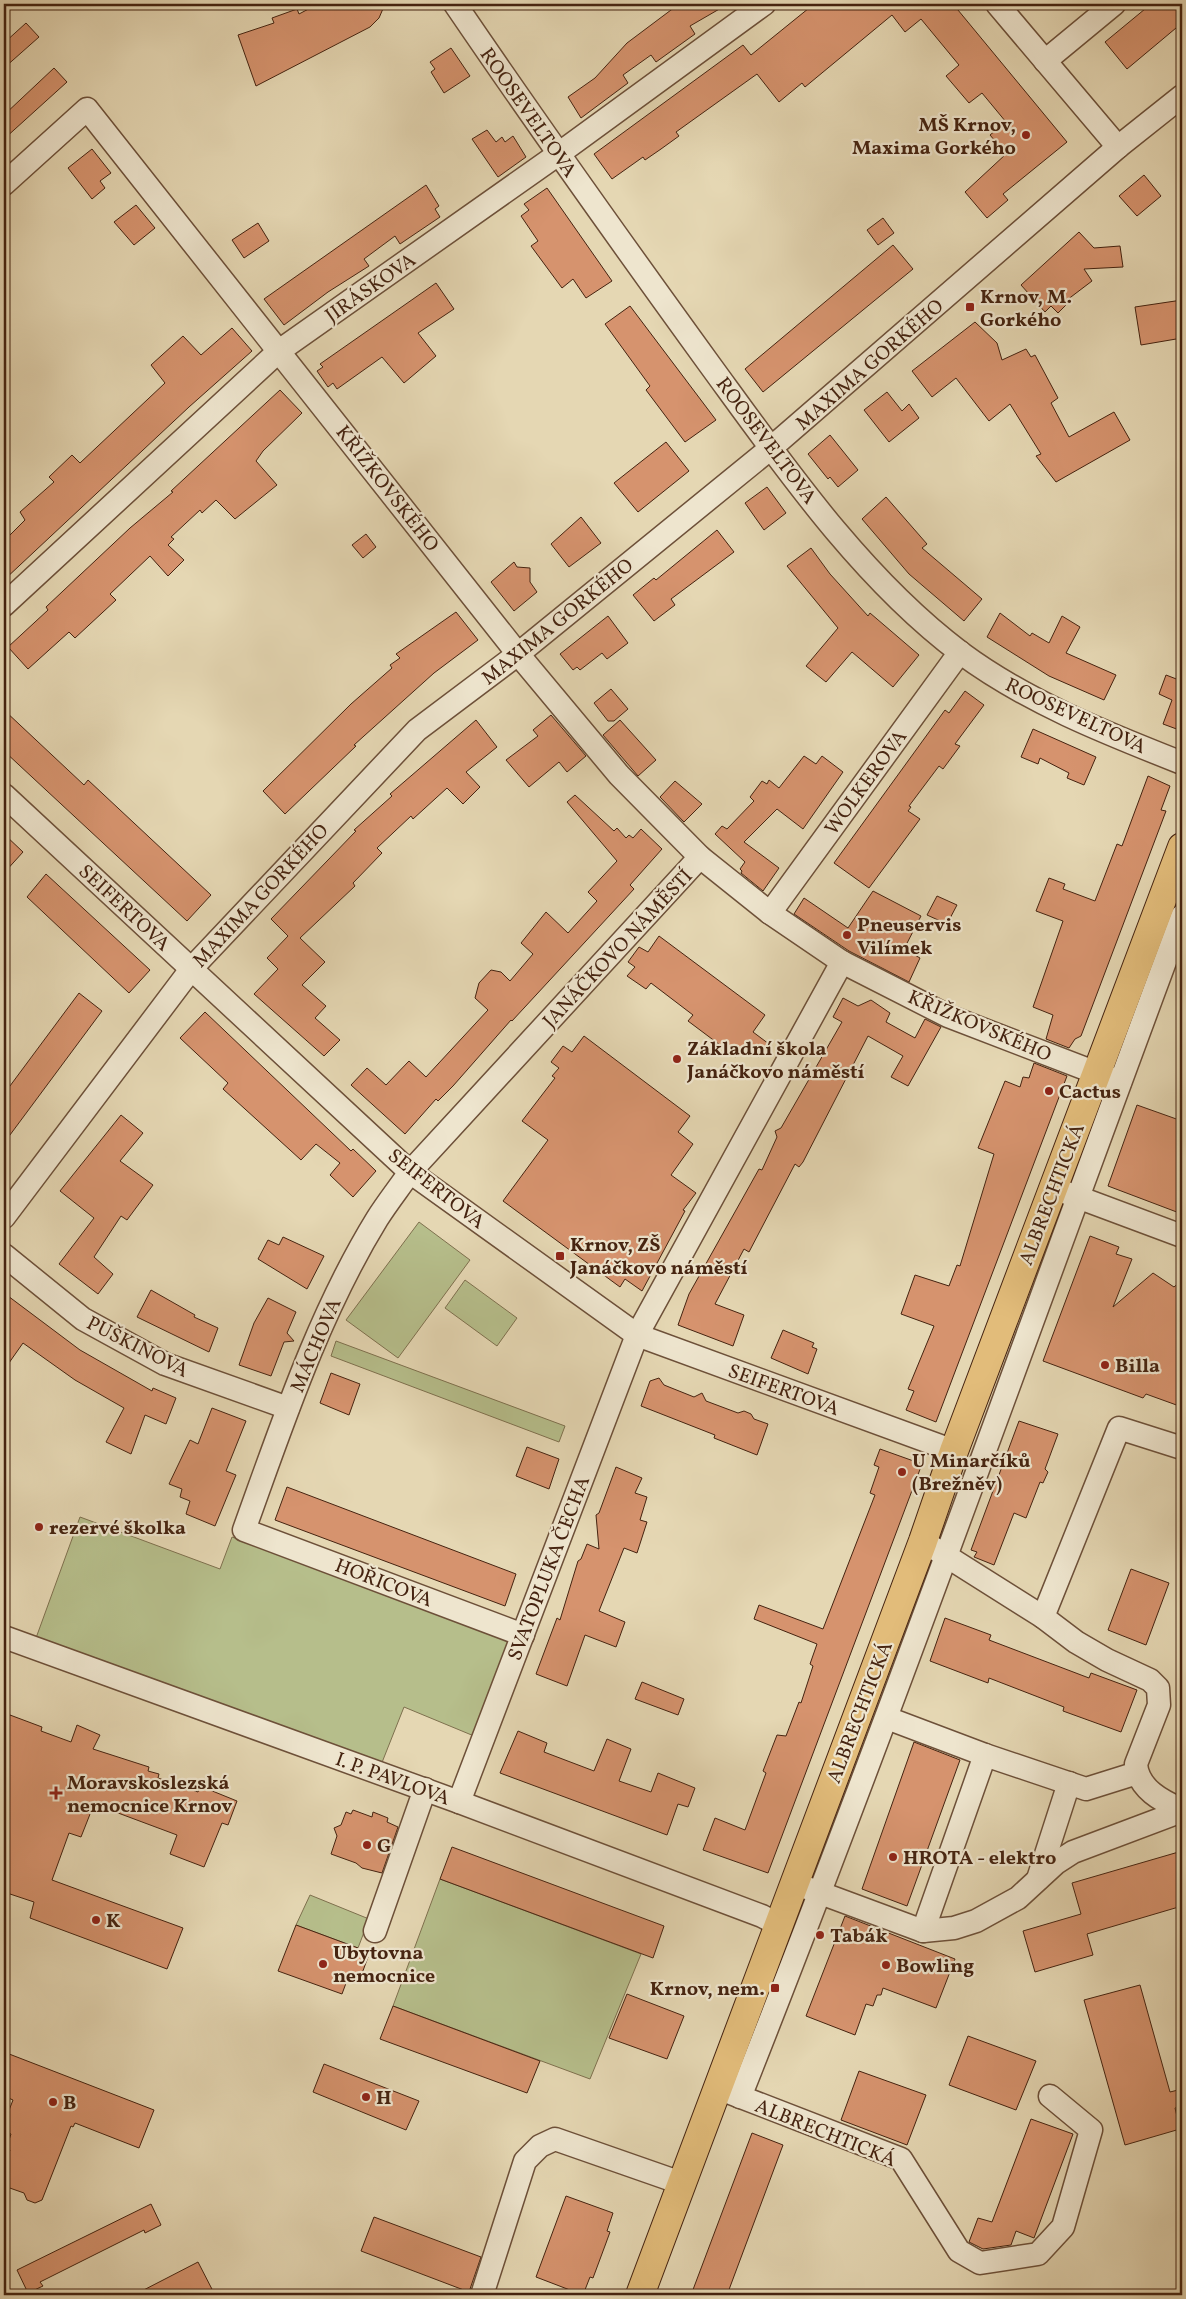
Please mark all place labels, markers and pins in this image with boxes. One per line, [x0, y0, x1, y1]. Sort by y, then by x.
place label: MŠ Krnov, Maxima Gorkého [852, 112, 1016, 163]
marker: MŠ Krnov, Maxima Gorkého [1020, 129, 1032, 141]
place label: Krnov, M. Gorkého [980, 284, 1072, 335]
marker: Krnov, M. Gorkého [964, 301, 976, 313]
place label: Pneuservis Vilímek [857, 912, 961, 963]
marker: Pneuservis Vilímek [841, 929, 853, 941]
place label: Základní škola Janáčkovo náměstí [686, 1036, 865, 1087]
marker: Základní škola Janáčkovo náměstí [671, 1053, 683, 1065]
place label: Cactus [1059, 1079, 1121, 1107]
marker: Cactus [1043, 1085, 1055, 1097]
place label: Krnov, ZŠ Janáčkovo náměstí [569, 1232, 748, 1283]
marker: Krnov, ZŠ Janáčkovo náměstí [554, 1250, 566, 1262]
place label: Billa [1115, 1353, 1160, 1381]
marker: Billa [1099, 1359, 1111, 1371]
place label: U Minarčíků (Brežněv) [912, 1448, 1030, 1499]
marker: U Minarčíků (Brežněv) [896, 1466, 908, 1478]
place label: rezervé školka [49, 1515, 186, 1543]
marker: rezervé školka [33, 1521, 45, 1533]
place label: Moravskoslezská nemocnice Krnov [67, 1770, 232, 1821]
marker: Moravskoslezská nemocnice Krnov [49, 1786, 63, 1800]
place label: G [377, 1833, 391, 1861]
marker: G [361, 1839, 373, 1851]
place label: HROTA - elektro [903, 1845, 1057, 1873]
marker: HROTA - elektro [887, 1851, 899, 1863]
place label: K [106, 1908, 121, 1936]
marker: K [90, 1914, 102, 1926]
place label: Tabák [830, 1923, 888, 1951]
marker: Tabák [814, 1929, 826, 1941]
place label: Ubytovna nemocnice [333, 1940, 435, 1991]
place label: Bowling [896, 1953, 974, 1981]
marker: Ubytovna nemocnice [317, 1958, 329, 1970]
marker: Bowling [880, 1959, 892, 1971]
place label: Krnov, nem. [650, 1976, 765, 2004]
marker: Krnov, nem. [769, 1982, 781, 1994]
place label: H [376, 2085, 392, 2113]
place label: B [63, 2090, 76, 2118]
marker: H [360, 2091, 372, 2103]
marker: B [47, 2096, 59, 2108]

